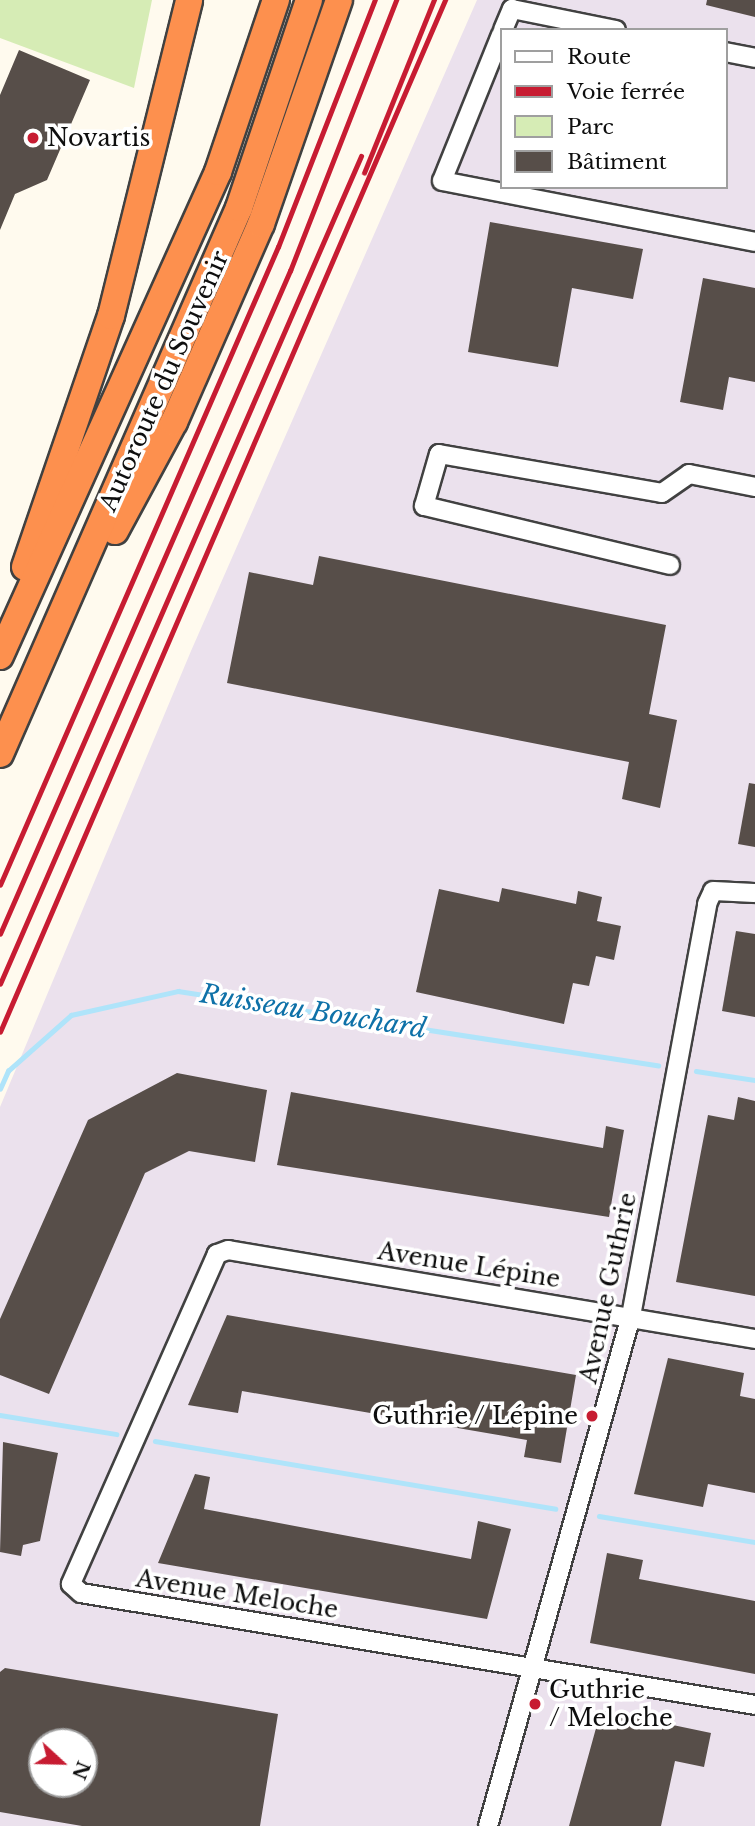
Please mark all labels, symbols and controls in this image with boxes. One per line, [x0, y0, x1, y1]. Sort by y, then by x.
legend [500, 28, 727, 189]
text: Route [567, 44, 631, 70]
text: Voie ferrée [567, 79, 685, 105]
text: Parc [567, 114, 614, 140]
place label: Novartis [47, 124, 150, 152]
marker: Novartis [25, 130, 41, 146]
text: Bâtiment [567, 149, 667, 175]
street label: Autoroute du Souvenir [93, 246, 235, 516]
water label: Ruisseau Bouchard [197, 979, 429, 1045]
street label: Avenue Guthrie [574, 1190, 642, 1386]
street label: Avenue Lépine [376, 1236, 562, 1294]
place label: Guthrie / Lépine [371, 1402, 578, 1430]
marker: Guthrie / Lépine [584, 1408, 600, 1424]
street label: Avenue Meloche [134, 1564, 340, 1624]
place label: Guthrie / Meloche [549, 1676, 673, 1732]
marker: Guthrie / Meloche [527, 1696, 543, 1712]
north arrow [28, 1728, 98, 1798]
text: N [67, 1758, 95, 1783]

